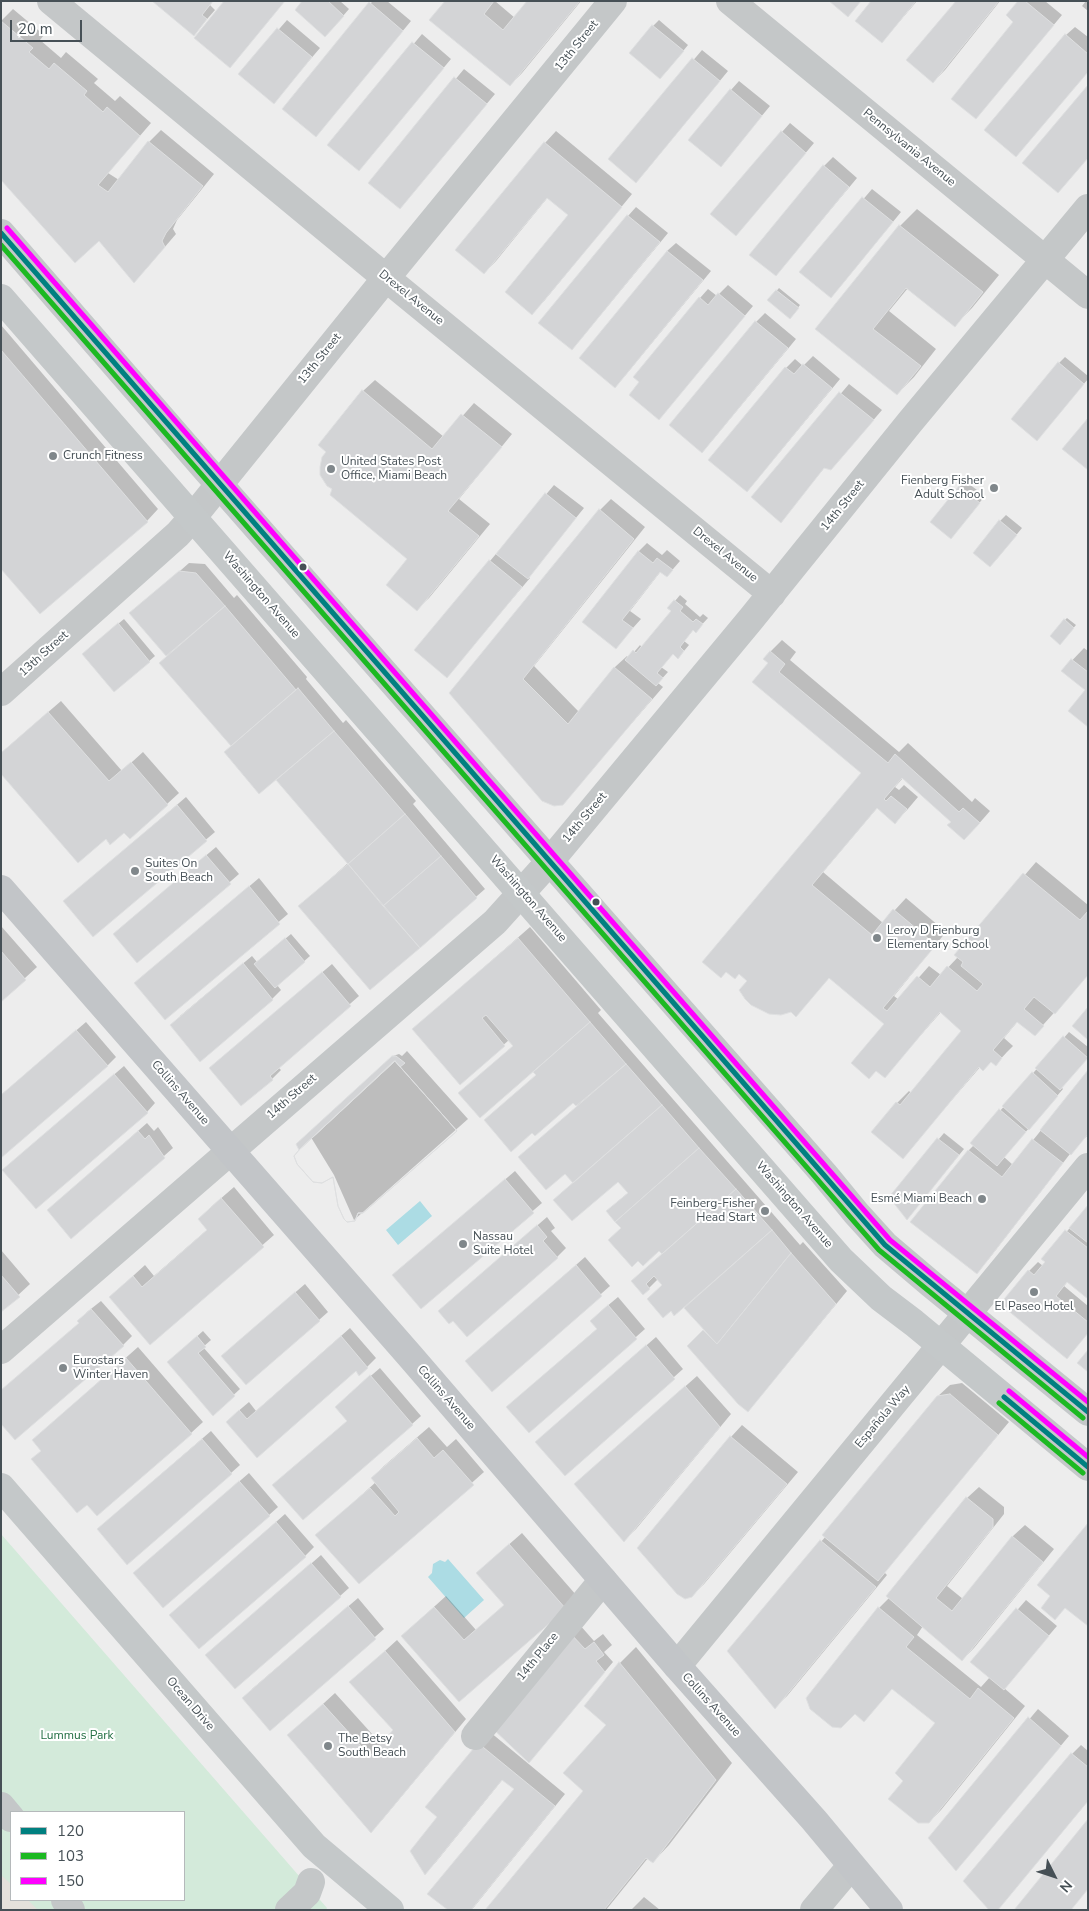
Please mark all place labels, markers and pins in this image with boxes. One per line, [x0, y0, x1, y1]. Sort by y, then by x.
place label: Crunch Fitness [63, 449, 143, 463]
marker: Crunch Fitness [47, 450, 59, 462]
place label: United States Post Office, Miami Beach [341, 455, 447, 483]
marker: United States Post Office, Miami Beach [325, 463, 337, 475]
place label: Fienberg Fisher Adult School [901, 474, 984, 502]
marker: Fienberg Fisher Adult School [988, 482, 1000, 494]
unlabelled marker [298, 562, 308, 572]
place label: Suites On South Beach [145, 857, 213, 885]
marker: Suites On South Beach [129, 865, 141, 877]
unlabelled marker [591, 897, 601, 907]
place label: Leroy D Fienburg Elementary School [887, 924, 988, 952]
marker: Leroy D Fienburg Elementary School [871, 932, 883, 944]
place label: Esmé Miami Beach [871, 1192, 972, 1206]
marker: Esmé Miami Beach [976, 1193, 988, 1205]
place label: Feinberg-Fisher Head Start [670, 1197, 755, 1225]
marker: Feinberg-Fisher Head Start [759, 1205, 771, 1217]
place label: Nassau Suite Hotel [473, 1230, 533, 1258]
marker: Nassau Suite Hotel [457, 1238, 469, 1250]
marker: El Paseo Hotel [1028, 1286, 1040, 1298]
place label: El Paseo Hotel [994, 1300, 1074, 1314]
place label: Eurostars Winter Haven [73, 1354, 148, 1382]
marker: Eurostars Winter Haven [57, 1362, 69, 1374]
place label: The Betsy South Beach [338, 1732, 406, 1760]
marker: The Betsy South Beach [322, 1740, 334, 1752]

